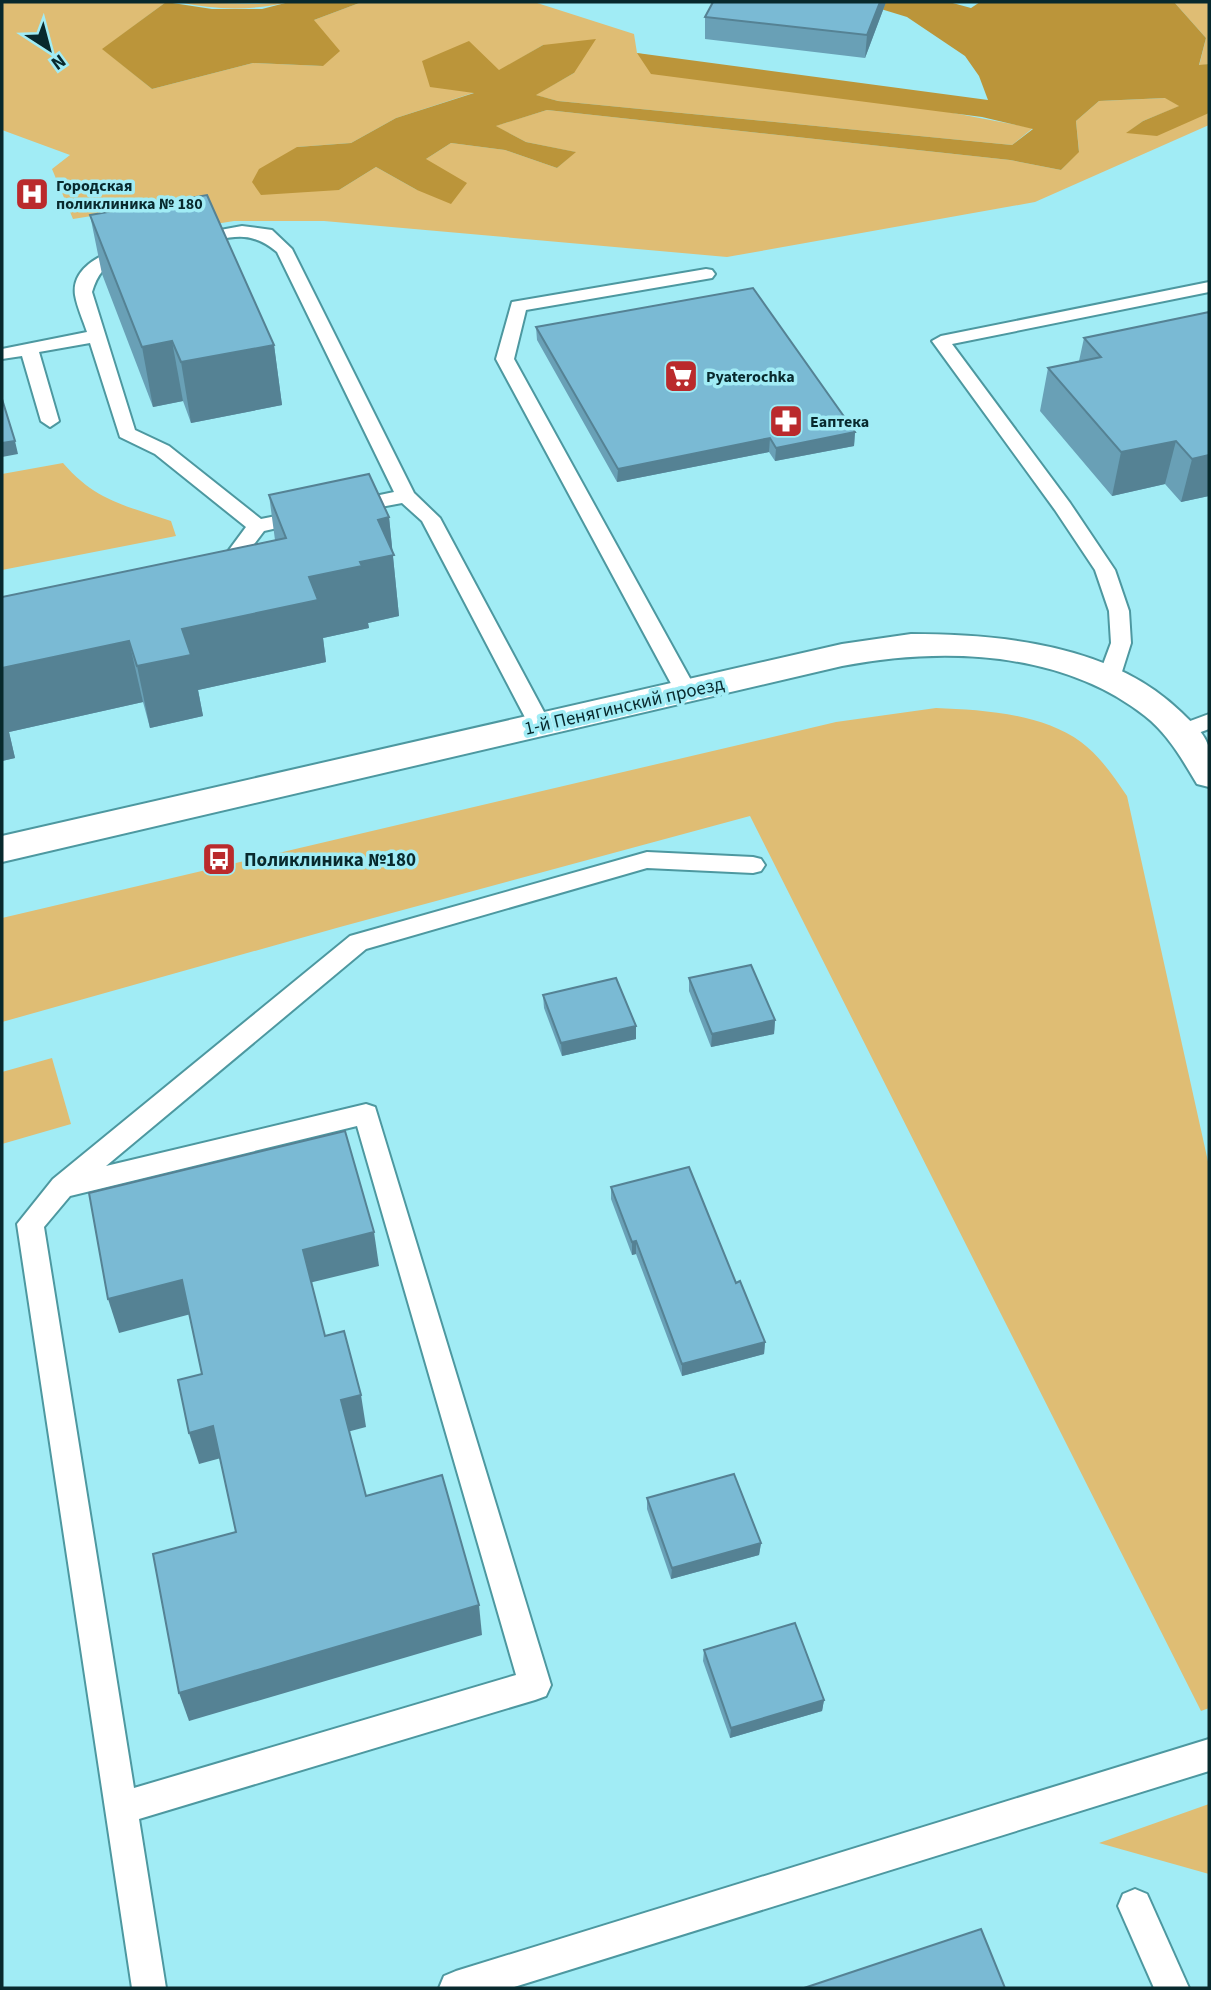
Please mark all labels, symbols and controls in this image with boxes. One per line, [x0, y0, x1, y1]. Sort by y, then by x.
north arrow [14, 14, 84, 84]
text: N [45, 47, 71, 76]
hospital icon: Городская поликлиника № 180 [13, 175, 51, 213]
place label: Городская поликлиника № 180 [56, 175, 203, 215]
supermarket icon: Pyaterochka [662, 357, 700, 395]
place label: Pyaterochka [706, 366, 795, 388]
pharmacy icon: Еаптека [767, 402, 805, 440]
place label: Еаптека [810, 411, 869, 433]
street label: 1-й Пенягинский проезд [522, 670, 727, 743]
bus stop icon: Поликлиника №180 [200, 840, 238, 878]
place label: Поликлиника №180 [244, 847, 416, 874]

